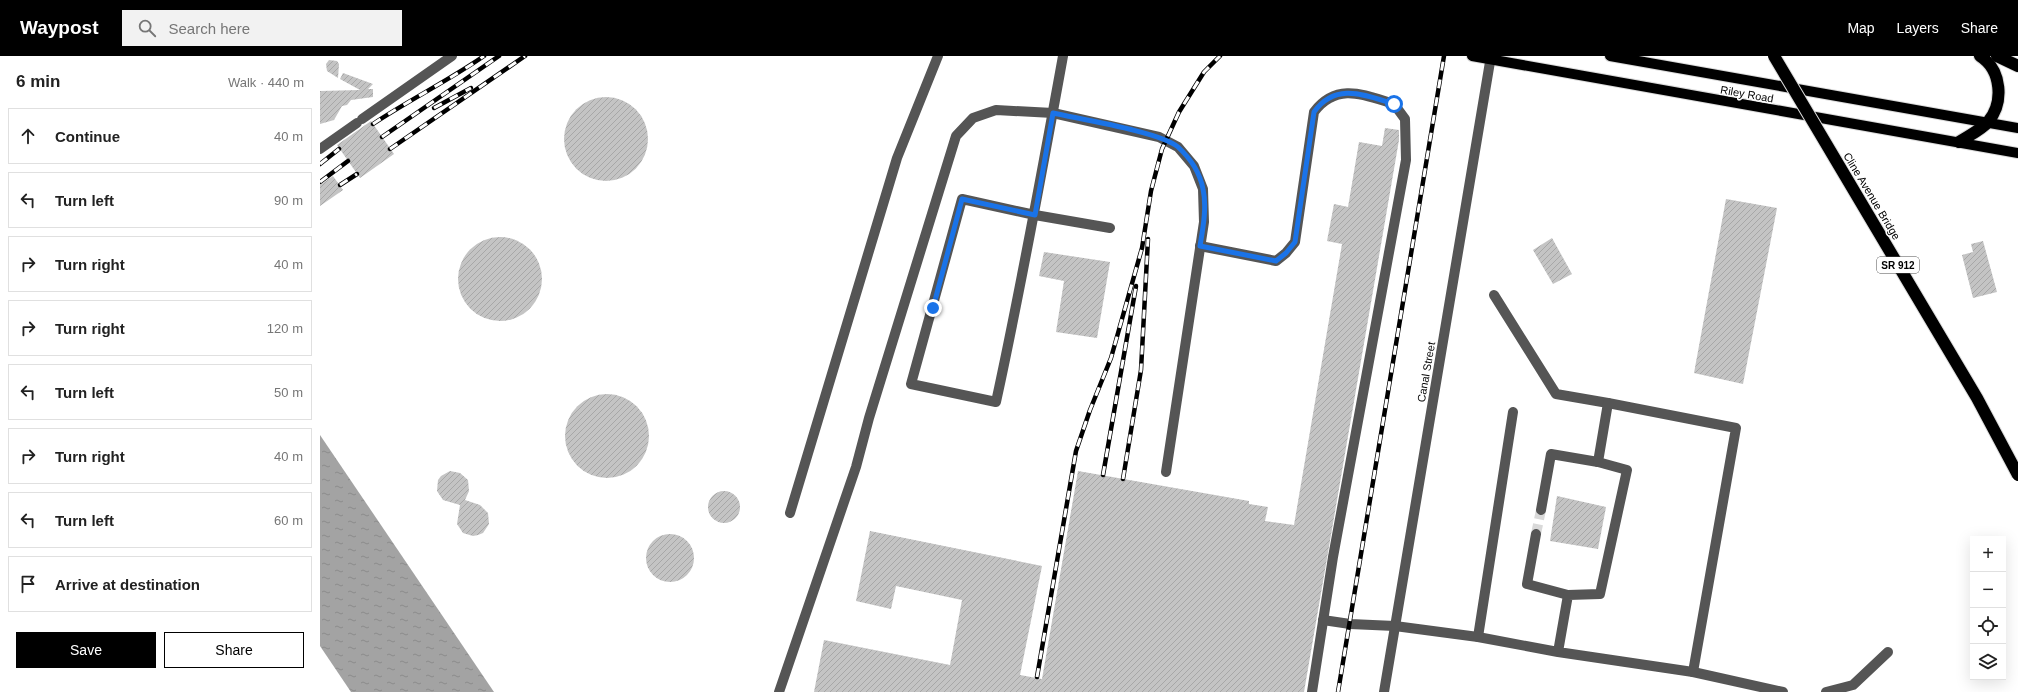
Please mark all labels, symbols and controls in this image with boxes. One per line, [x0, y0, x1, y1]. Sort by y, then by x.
search box [122, 10, 402, 46]
text: Waypost [20, 17, 98, 38]
icon: search [136, 17, 158, 39]
text: Search here [168, 20, 250, 37]
text: Map [1847, 20, 1875, 36]
text: Layers [1897, 20, 1939, 36]
text: Share [1961, 20, 1998, 36]
text: 6 min [16, 72, 60, 91]
text: Walk · 440 m [228, 75, 304, 90]
street label: Riley Road [1719, 83, 1775, 105]
route start [1385, 95, 1403, 113]
icon: ahead [17, 125, 39, 147]
text: Continue [55, 128, 120, 145]
text: 40 m [274, 129, 303, 144]
street label: Cline Avenue Bridge [1841, 150, 1903, 242]
icon: left [17, 189, 39, 211]
text: Turn left [55, 192, 114, 209]
text: 90 m [274, 193, 303, 208]
icon: right [17, 253, 39, 275]
text: Turn right [55, 256, 125, 273]
text: 40 m [274, 257, 303, 272]
road number: SR 912 [1877, 257, 1919, 273]
route end [924, 299, 942, 317]
icon: right [17, 317, 39, 339]
text: Turn right [55, 320, 125, 337]
text: 120 m [267, 321, 303, 336]
street label: Canal Street [1415, 341, 1437, 403]
icon: left [17, 381, 39, 403]
text: Turn left [55, 384, 114, 401]
text: 50 m [274, 385, 303, 400]
icon: right [17, 445, 39, 467]
text: Turn right [55, 448, 125, 465]
text: 40 m [274, 449, 303, 464]
icon: left [17, 509, 39, 531]
text: Turn left [55, 512, 114, 529]
text: 60 m [274, 513, 303, 528]
map controls [1970, 536, 2006, 680]
button: + [1970, 536, 2006, 572]
button: − [1970, 572, 2006, 608]
icon: arrive [17, 573, 39, 595]
text: Arrive at destination [55, 576, 200, 593]
button: locate [1970, 608, 2006, 644]
button: Save [16, 632, 156, 668]
button: Share [164, 632, 304, 668]
button: layers [1970, 644, 2006, 680]

